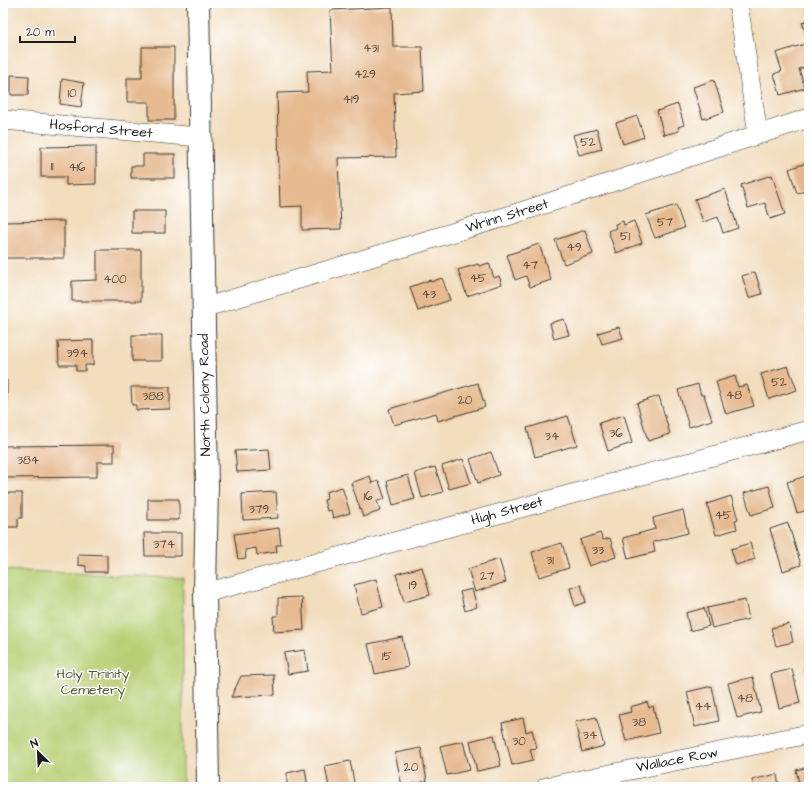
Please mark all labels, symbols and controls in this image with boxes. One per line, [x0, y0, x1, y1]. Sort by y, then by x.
scale bar [20, 18, 75, 44]
text: 20 m [26, 24, 55, 41]
house number: 431 [363, 40, 379, 57]
house number: 429 [354, 66, 376, 83]
house number: 10 [67, 85, 77, 102]
house number: 419 [343, 91, 359, 108]
street label: Hosford Street [49, 115, 154, 143]
house number: 52 [580, 134, 596, 151]
house number: 11 [50, 158, 54, 175]
house number: 416 [68, 159, 86, 176]
street label: Wrinn Street [463, 194, 551, 238]
house number: 57 [657, 214, 674, 231]
house number: 51 [620, 228, 630, 245]
house number: 49 [567, 239, 582, 256]
house number: 47 [522, 257, 538, 274]
house number: 45 [470, 270, 487, 287]
house number: 400 [103, 271, 127, 288]
house number: 43 [422, 286, 436, 303]
street label: North Colony Road [194, 333, 216, 457]
house number: 394 [66, 345, 88, 362]
house number: 52 [771, 374, 787, 391]
house number: 48 [726, 387, 742, 404]
house number: 388 [142, 388, 164, 405]
house number: 20 [458, 392, 473, 409]
house number: 36 [609, 425, 623, 442]
house number: 34 [545, 428, 559, 445]
house number: 384 [17, 452, 39, 469]
house number: 16 [363, 488, 373, 505]
street label: High Street [469, 492, 545, 530]
house number: 379 [249, 501, 269, 518]
house number: 45 [715, 507, 732, 524]
house number: 374 [153, 536, 175, 553]
house number: 33 [592, 542, 604, 559]
house number: 31 [546, 552, 554, 569]
house number: 27 [480, 568, 495, 585]
house number: 19 [409, 577, 417, 594]
house number: 15 [382, 648, 393, 665]
park label: Holy Trinity Cemetery [57, 664, 130, 700]
house number: 48 [737, 690, 753, 707]
house number: 44 [695, 698, 711, 715]
house number: 38 [632, 714, 646, 731]
house number: 34 [583, 727, 597, 744]
north arrow [18, 732, 58, 772]
house number: 30 [512, 733, 526, 750]
text: N [28, 735, 40, 752]
street label: Wallace Row [634, 742, 720, 778]
house number: 20 [404, 759, 419, 776]

